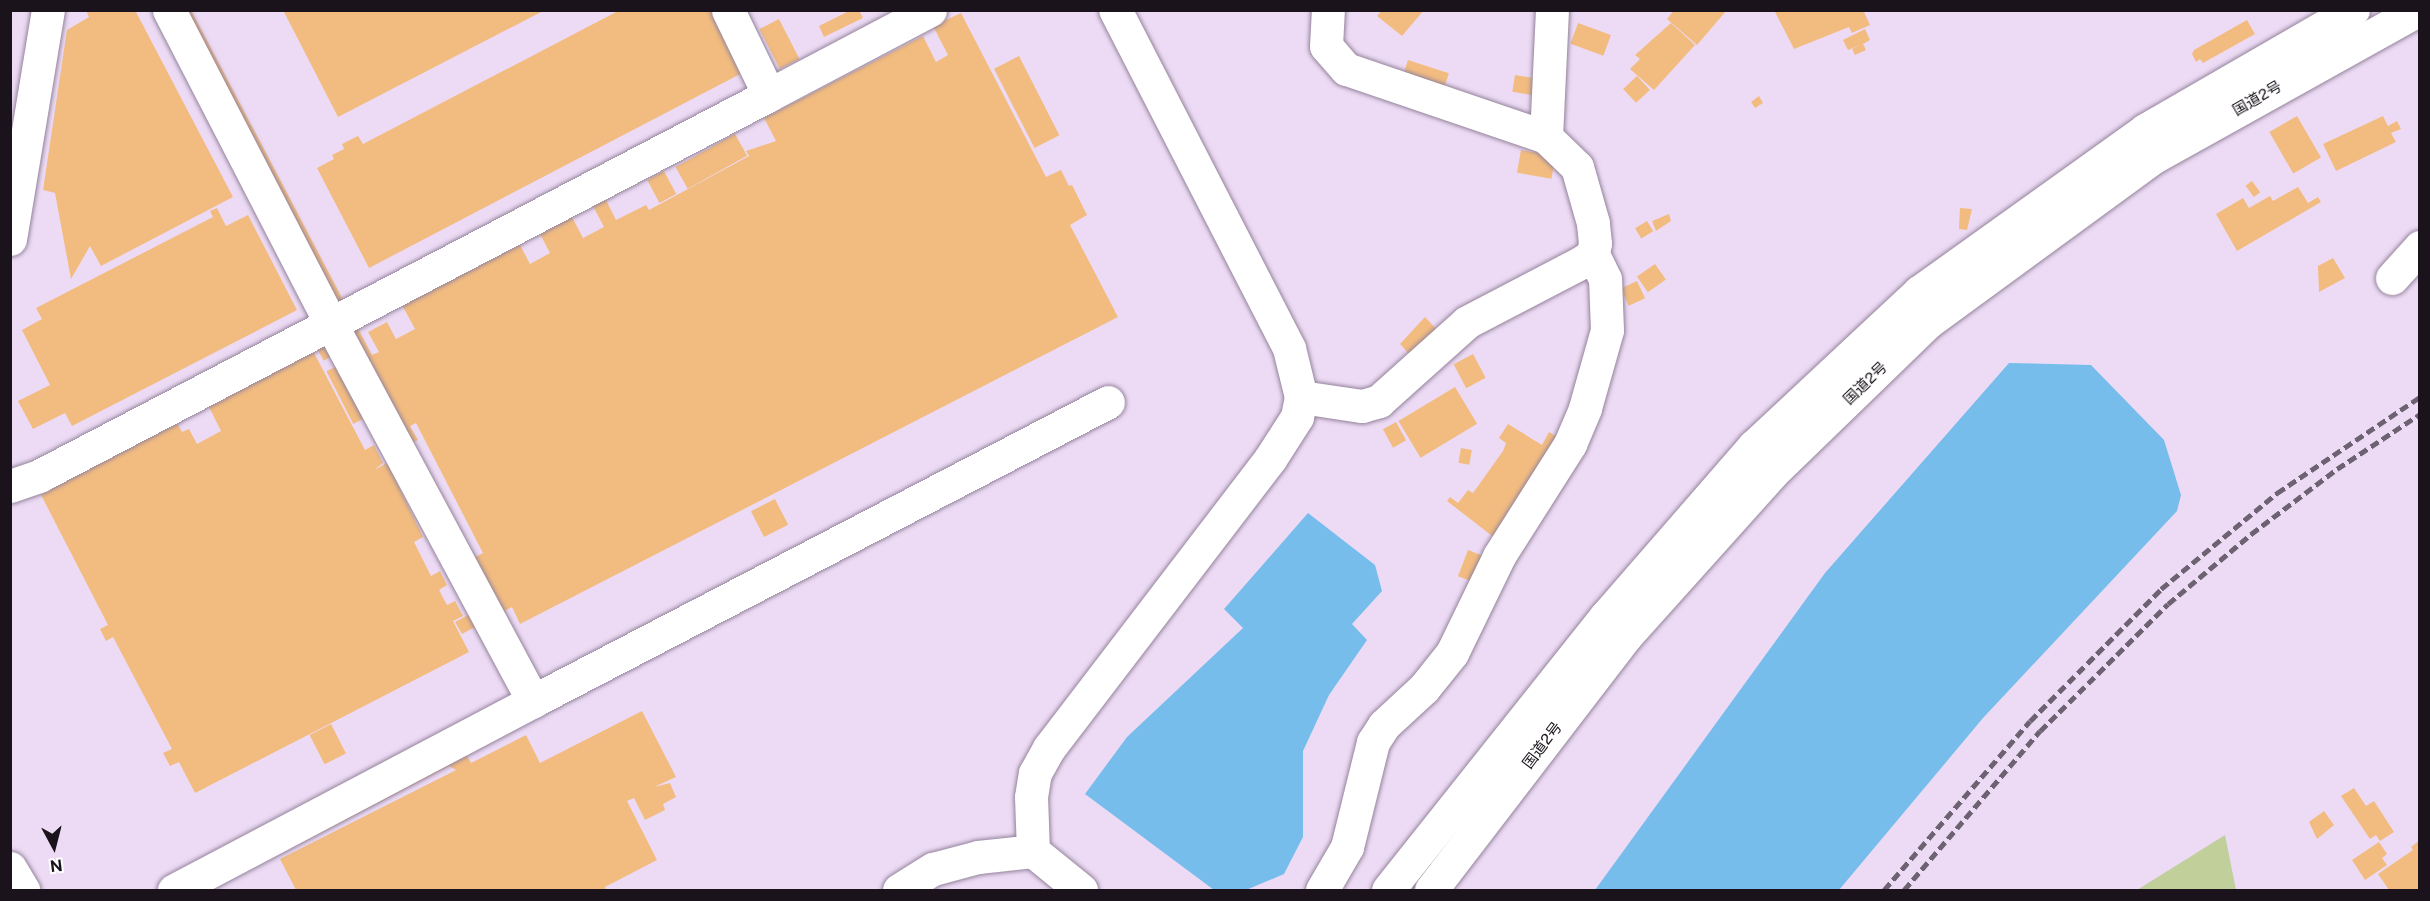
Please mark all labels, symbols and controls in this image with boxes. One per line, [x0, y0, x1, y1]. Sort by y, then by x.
street label: 国道2号 [2229, 77, 2285, 119]
street label: 国道2号 [1839, 358, 1891, 408]
street label: 国道2号 [1519, 718, 1565, 772]
north arrow [24, 817, 84, 877]
text: N [49, 855, 64, 876]

